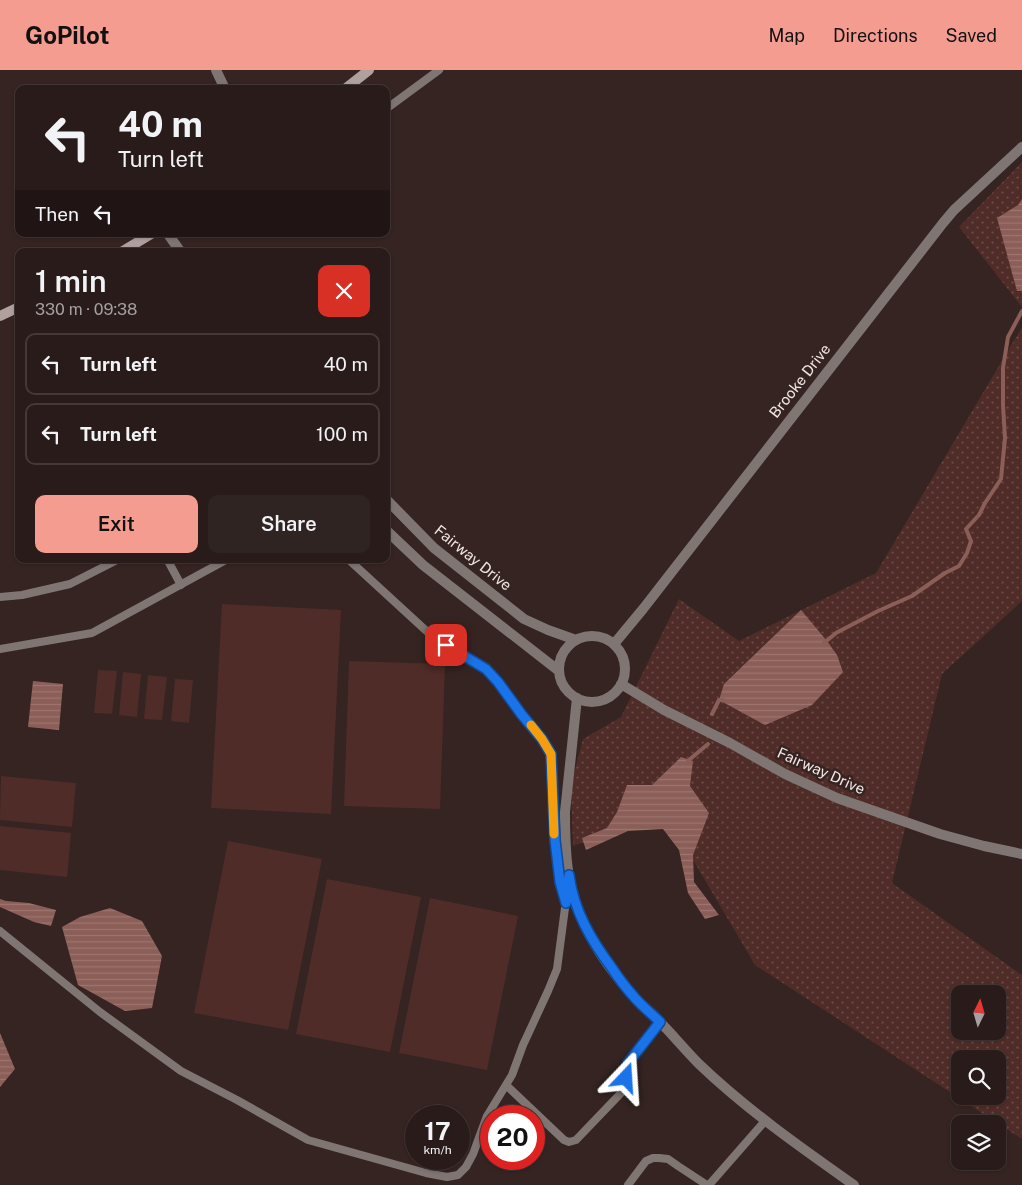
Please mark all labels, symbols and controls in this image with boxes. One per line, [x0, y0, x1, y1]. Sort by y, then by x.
text: GoPilot [25, 21, 109, 49]
text: Map [768, 25, 805, 46]
text: Directions [833, 25, 918, 46]
text: Saved [946, 25, 997, 46]
text: 40 m [118, 104, 203, 145]
icon: left [35, 105, 100, 170]
text: Turn left [118, 146, 204, 172]
icon: left [89, 200, 117, 228]
text: Then [35, 203, 79, 225]
text: 1 min [35, 263, 106, 299]
button: close [318, 265, 370, 317]
text: 330 m · 09:38 [35, 300, 137, 319]
street label: Brooke Drive [766, 340, 834, 421]
icon: left [37, 350, 65, 378]
text: Turn left [80, 353, 157, 375]
text: 40 m [323, 353, 368, 375]
icon: left [37, 420, 65, 448]
text: Turn left [80, 423, 157, 445]
text: 100 m [316, 423, 368, 445]
button: Exit [35, 495, 198, 553]
button: Share [208, 495, 370, 553]
street label: Fairway Drive [431, 521, 515, 594]
pin [425, 624, 467, 666]
icon: arrive [432, 631, 460, 659]
street label: Fairway Drive [775, 744, 868, 797]
north arrow [951, 985, 1006, 1040]
map controls [951, 985, 1006, 1170]
button: search [951, 1050, 1006, 1105]
position arrow [599, 1051, 651, 1103]
speed limit sign: 20 [480, 1105, 545, 1170]
button: layers [951, 1115, 1006, 1170]
text: 17 [424, 1116, 451, 1146]
text: km/h [423, 1143, 452, 1157]

